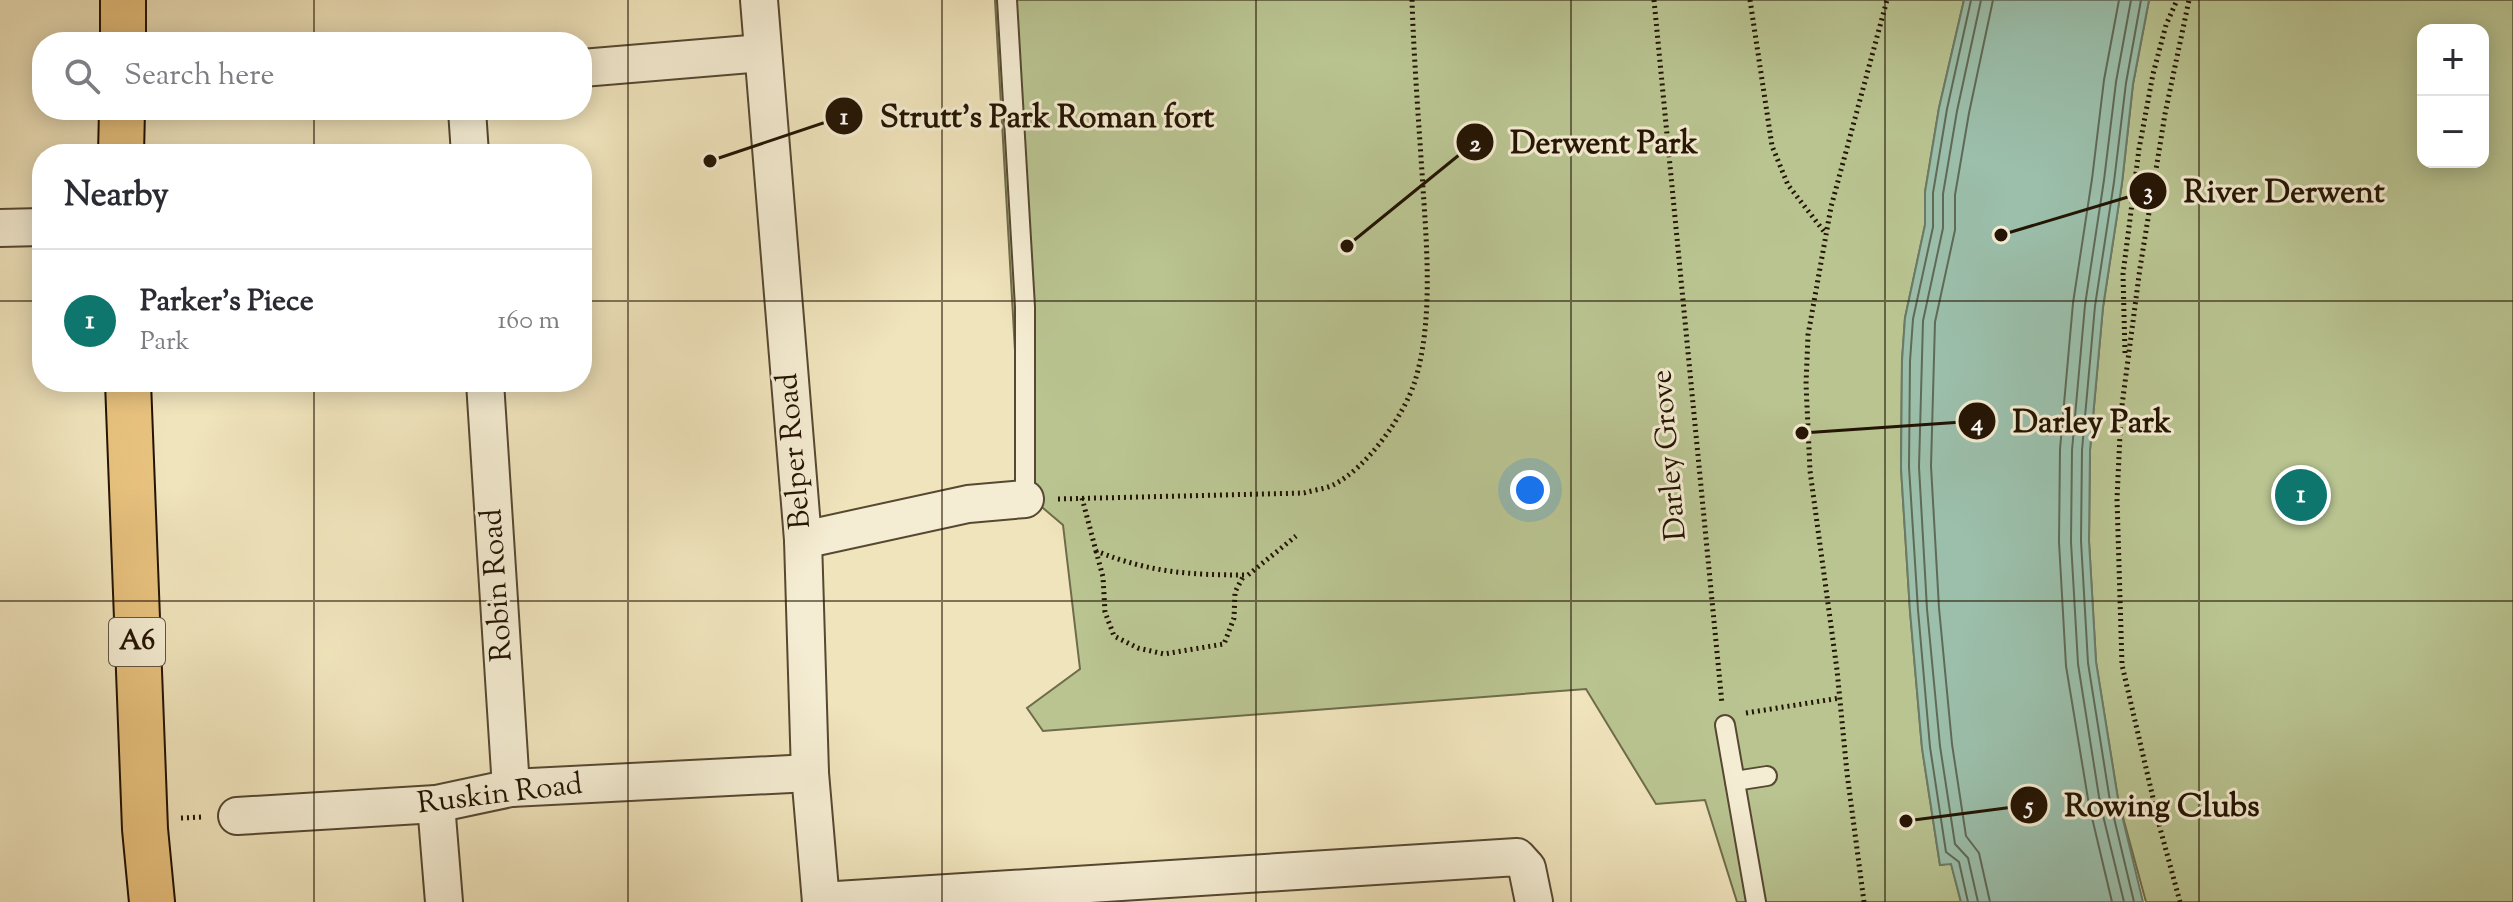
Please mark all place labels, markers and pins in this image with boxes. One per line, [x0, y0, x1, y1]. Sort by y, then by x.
callout: Strutt's Park Roman fort [824, 88, 1231, 144]
callout: Derwent Park [1455, 114, 1714, 170]
callout: River Derwent [2128, 163, 2401, 219]
callout: Darley Park [1957, 393, 2187, 449]
pin: 1 [2275, 465, 2327, 525]
callout: Rowing Clubs [2009, 777, 2276, 833]

